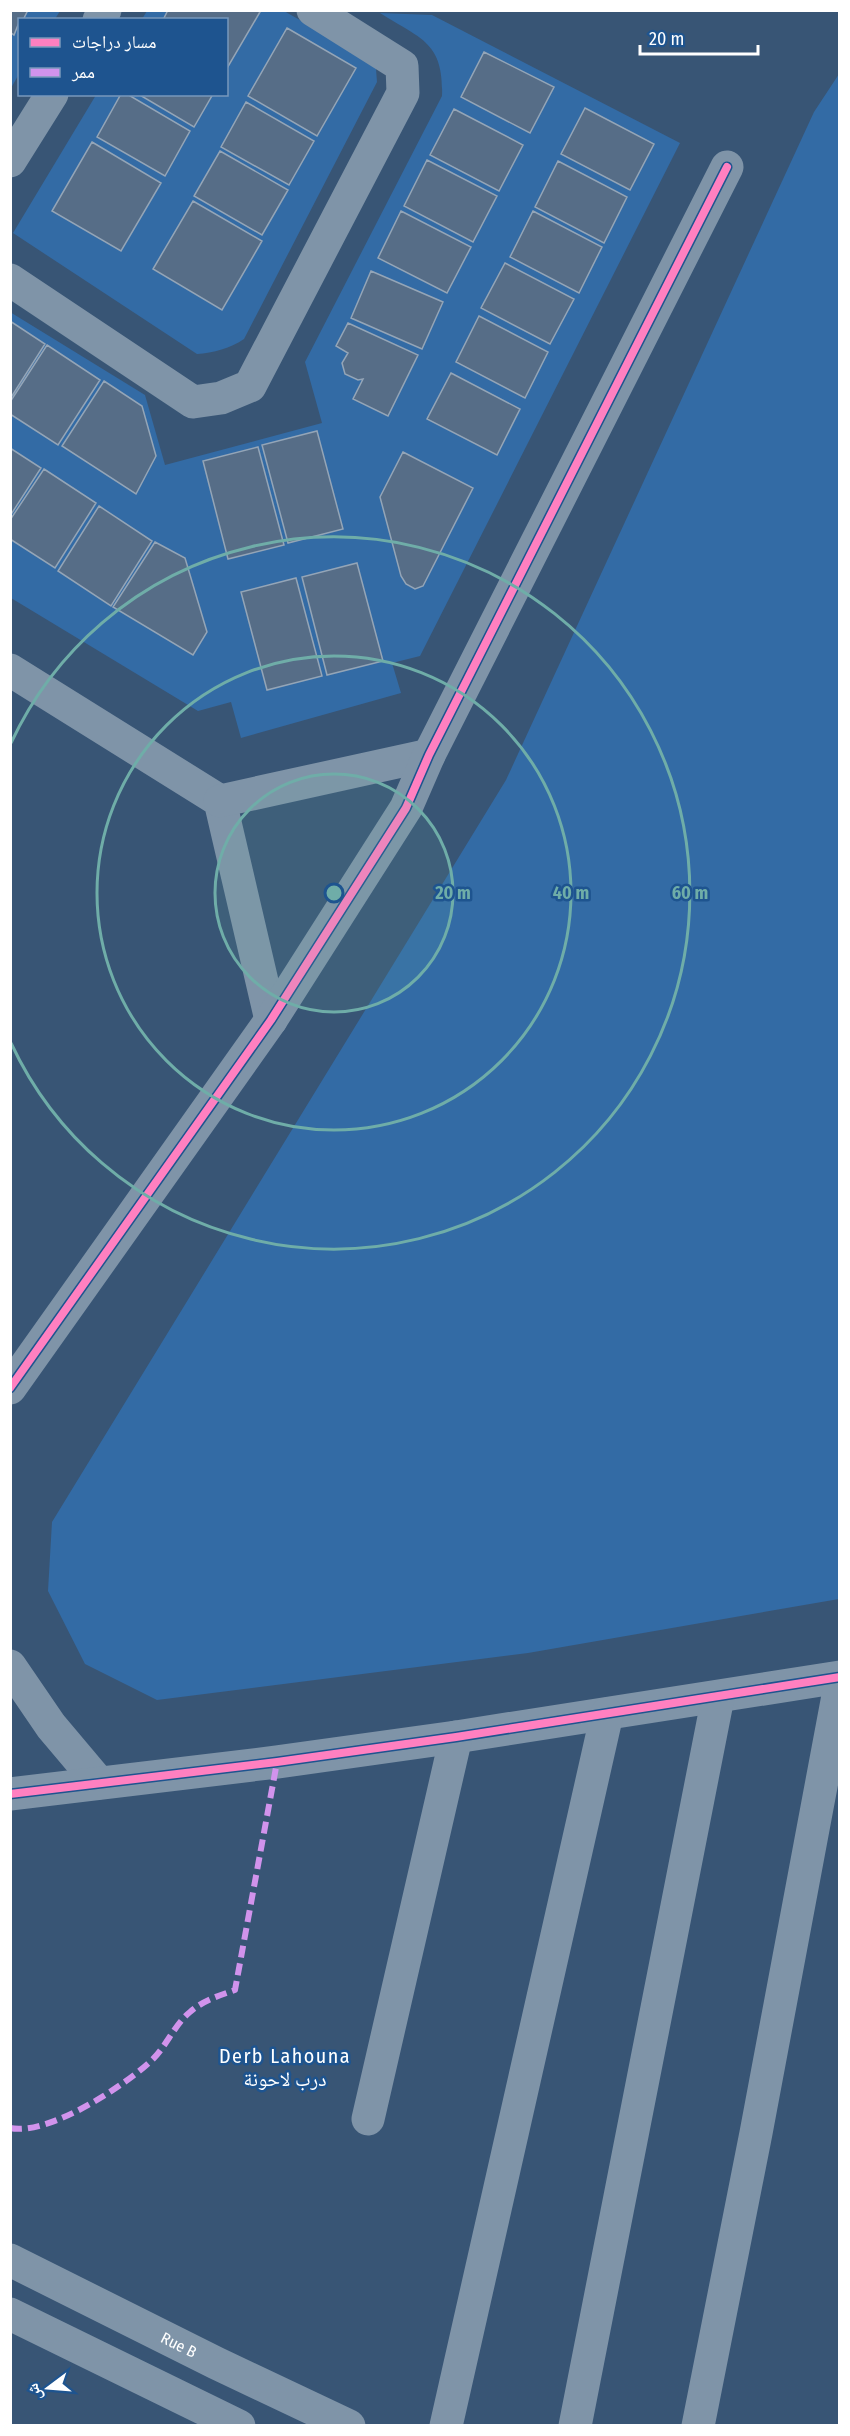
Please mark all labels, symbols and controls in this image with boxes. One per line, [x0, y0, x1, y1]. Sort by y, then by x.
legend [18, 18, 228, 96]
scale bar [640, 18, 758, 56]
text: 20 m [649, 28, 684, 50]
text: مسار دراجات [72, 31, 156, 53]
text: ممر [71, 61, 95, 83]
text: 20 m [434, 882, 471, 904]
text: 40 m [553, 882, 589, 904]
text: 60 m [672, 882, 708, 904]
centre of rings [324, 883, 344, 903]
district label: Derb Lahouna درب لاحونة [219, 2044, 351, 2091]
street label: Rue B [158, 2328, 200, 2362]
north arrow [18, 2358, 78, 2418]
text: ش [23, 2381, 46, 2403]

